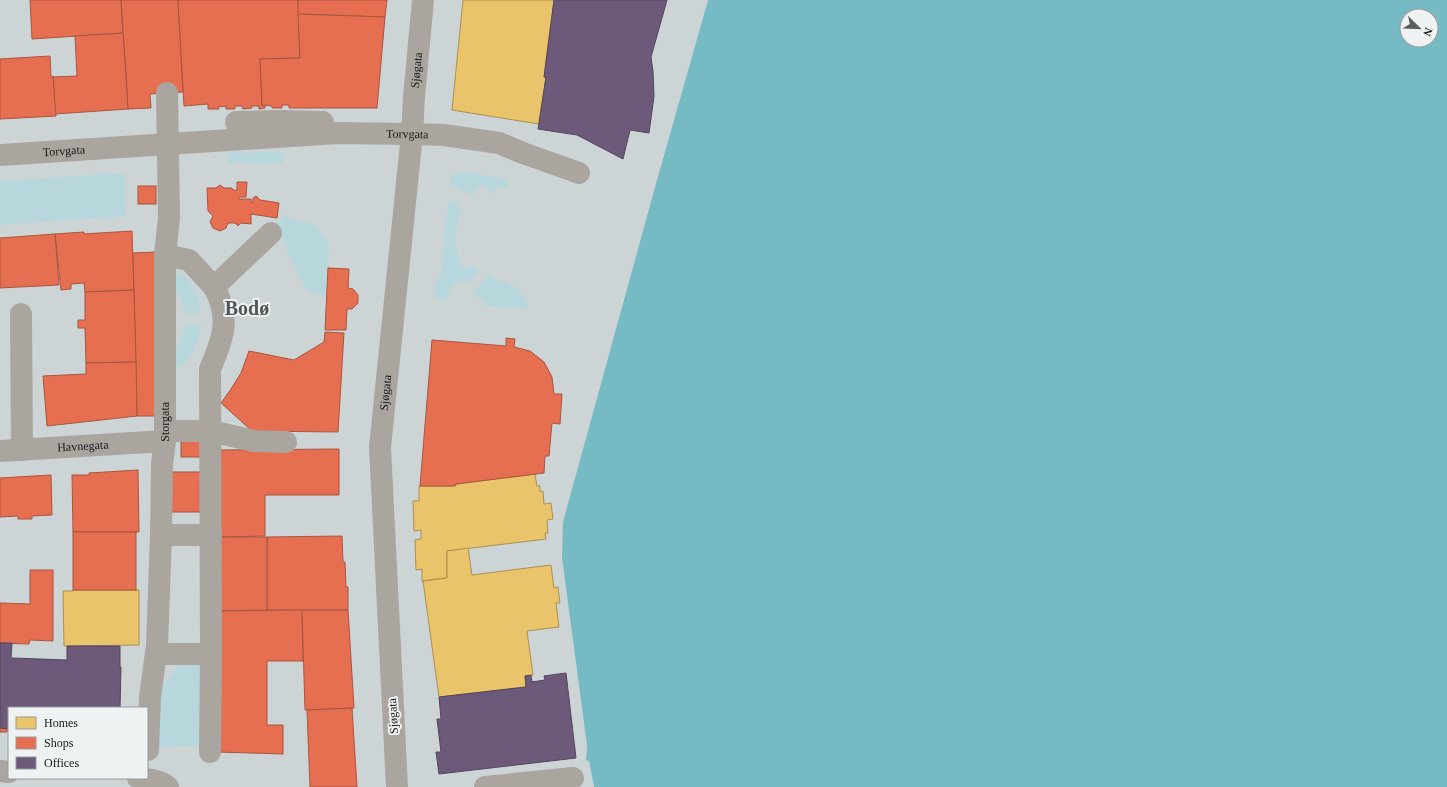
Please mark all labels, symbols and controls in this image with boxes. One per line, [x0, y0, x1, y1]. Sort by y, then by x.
north arrow [1399, 8, 1439, 48]
text: N [1421, 26, 1435, 38]
street label: Sjøgata [408, 51, 425, 89]
street label: Torvgata [386, 127, 429, 142]
street label: Torvgata [42, 142, 86, 159]
district label: Bodø [225, 297, 269, 319]
street label: Sjøgata [377, 373, 394, 411]
street label: Storgata [158, 401, 172, 442]
street label: Havnegata [57, 437, 110, 455]
street label: Sjøgata [385, 697, 401, 734]
legend [8, 707, 148, 779]
text: Homes [44, 716, 78, 730]
text: Shops [44, 736, 74, 750]
text: Offices [44, 756, 79, 770]

